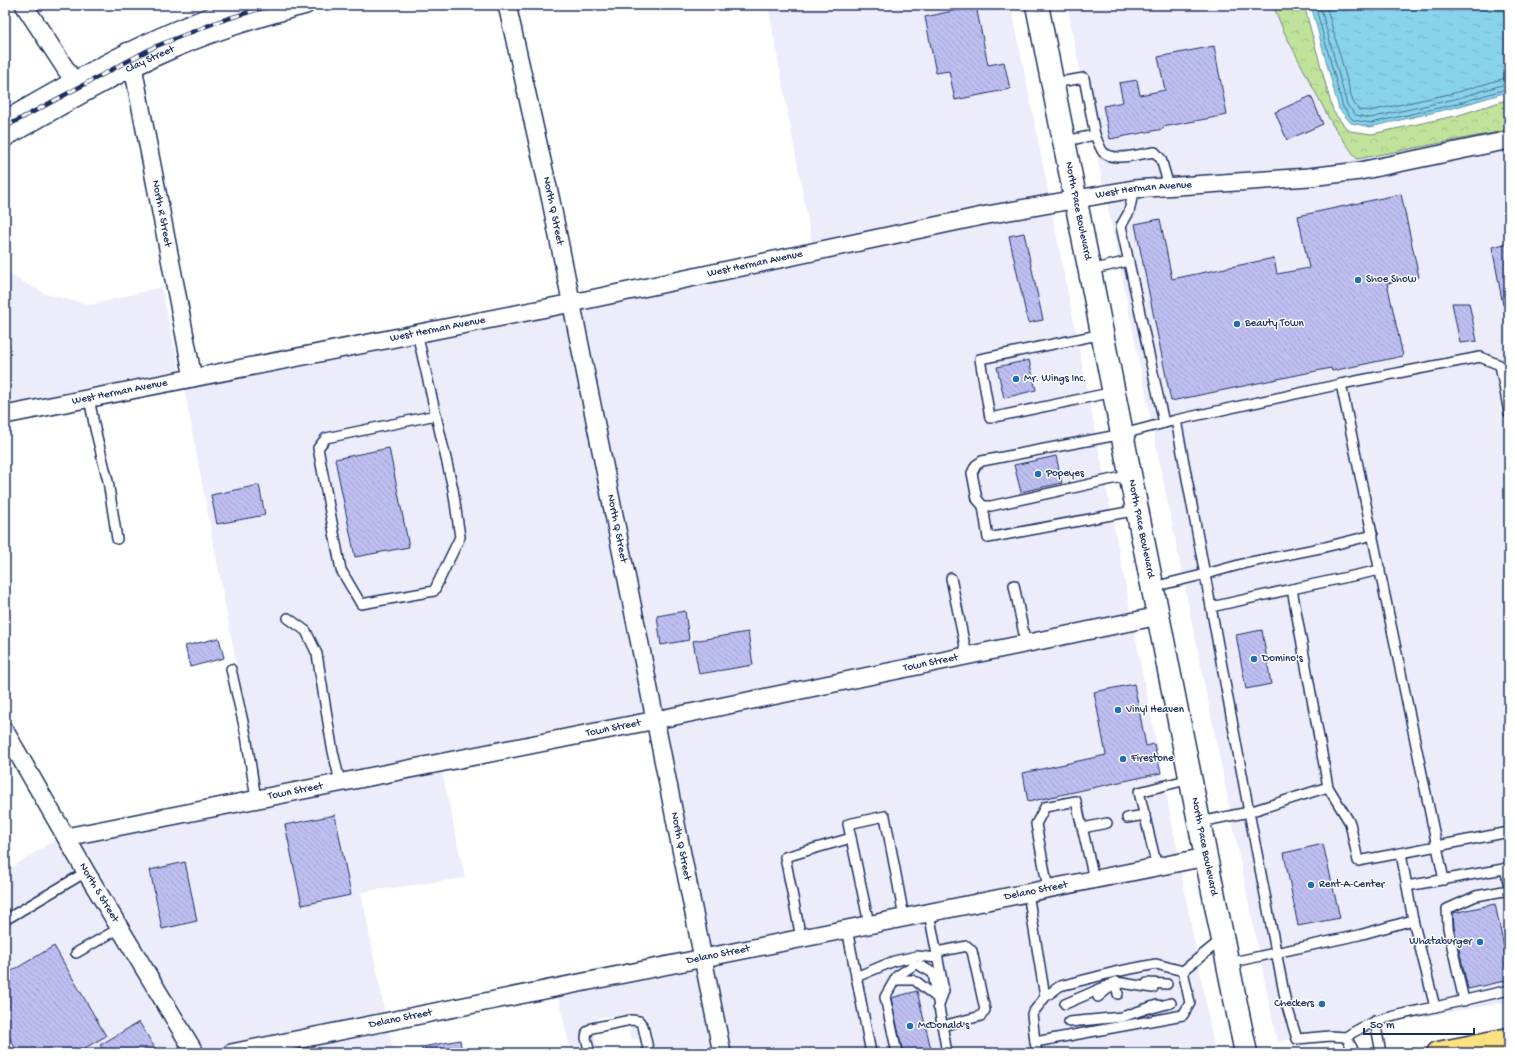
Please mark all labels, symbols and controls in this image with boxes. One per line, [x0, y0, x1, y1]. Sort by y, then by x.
street label: Clay Street [124, 43, 178, 76]
street label: North Pace Boulevard [1062, 161, 1094, 263]
street label: North Q Street [540, 176, 566, 248]
street label: North R Street [149, 179, 174, 249]
street label: West Herman Avenue [1095, 179, 1193, 202]
street label: West Herman Avenue [706, 248, 804, 280]
place label: Shoe Show [1366, 274, 1417, 286]
marker: Shoe Show [1353, 275, 1363, 285]
street label: West Herman Avenue [389, 314, 487, 345]
place label: Beauty Town [1244, 318, 1305, 330]
marker: Beauty Town [1232, 319, 1242, 329]
place label: Mr. Wings Inc. [1024, 373, 1087, 385]
marker: Mr. Wings Inc. [1011, 374, 1021, 384]
street label: West Herman Avenue [71, 377, 169, 408]
place label: Popeyes [1045, 468, 1085, 480]
marker: Popeyes [1033, 469, 1043, 479]
street label: North Pace Boulevard [1125, 479, 1157, 581]
street label: North Q Street [604, 493, 630, 565]
street label: Town Street [901, 651, 961, 675]
place label: Domino's [1261, 653, 1304, 665]
marker: Domino's [1249, 654, 1259, 664]
place label: Vinyl Heaven [1125, 704, 1185, 716]
marker: Vinyl Heaven [1113, 705, 1123, 715]
street label: Town Street [584, 717, 643, 740]
place label: Firestone [1130, 753, 1174, 765]
marker: Firestone [1118, 754, 1128, 764]
street label: Town Street [266, 780, 325, 803]
street label: North Pace Boulevard [1188, 796, 1220, 898]
street label: North Q Street [668, 811, 693, 883]
street label: North S Street [76, 861, 122, 926]
street label: Delano Street [1002, 879, 1070, 904]
place label: Rent-A-Center [1319, 879, 1386, 891]
marker: Rent-A-Center [1306, 880, 1316, 890]
place label: Whataburger [1409, 936, 1473, 948]
marker: Whataburger [1475, 937, 1485, 947]
street label: Delano Street [685, 943, 752, 967]
place label: Checkers [1274, 998, 1315, 1010]
marker: Checkers [1317, 999, 1327, 1009]
street label: Delano Street [367, 1006, 435, 1031]
scale bar [1364, 1010, 1474, 1036]
text: 50 m [1370, 1019, 1395, 1033]
place label: McDonald's [918, 1020, 970, 1032]
marker: McDonald's [905, 1021, 915, 1031]

